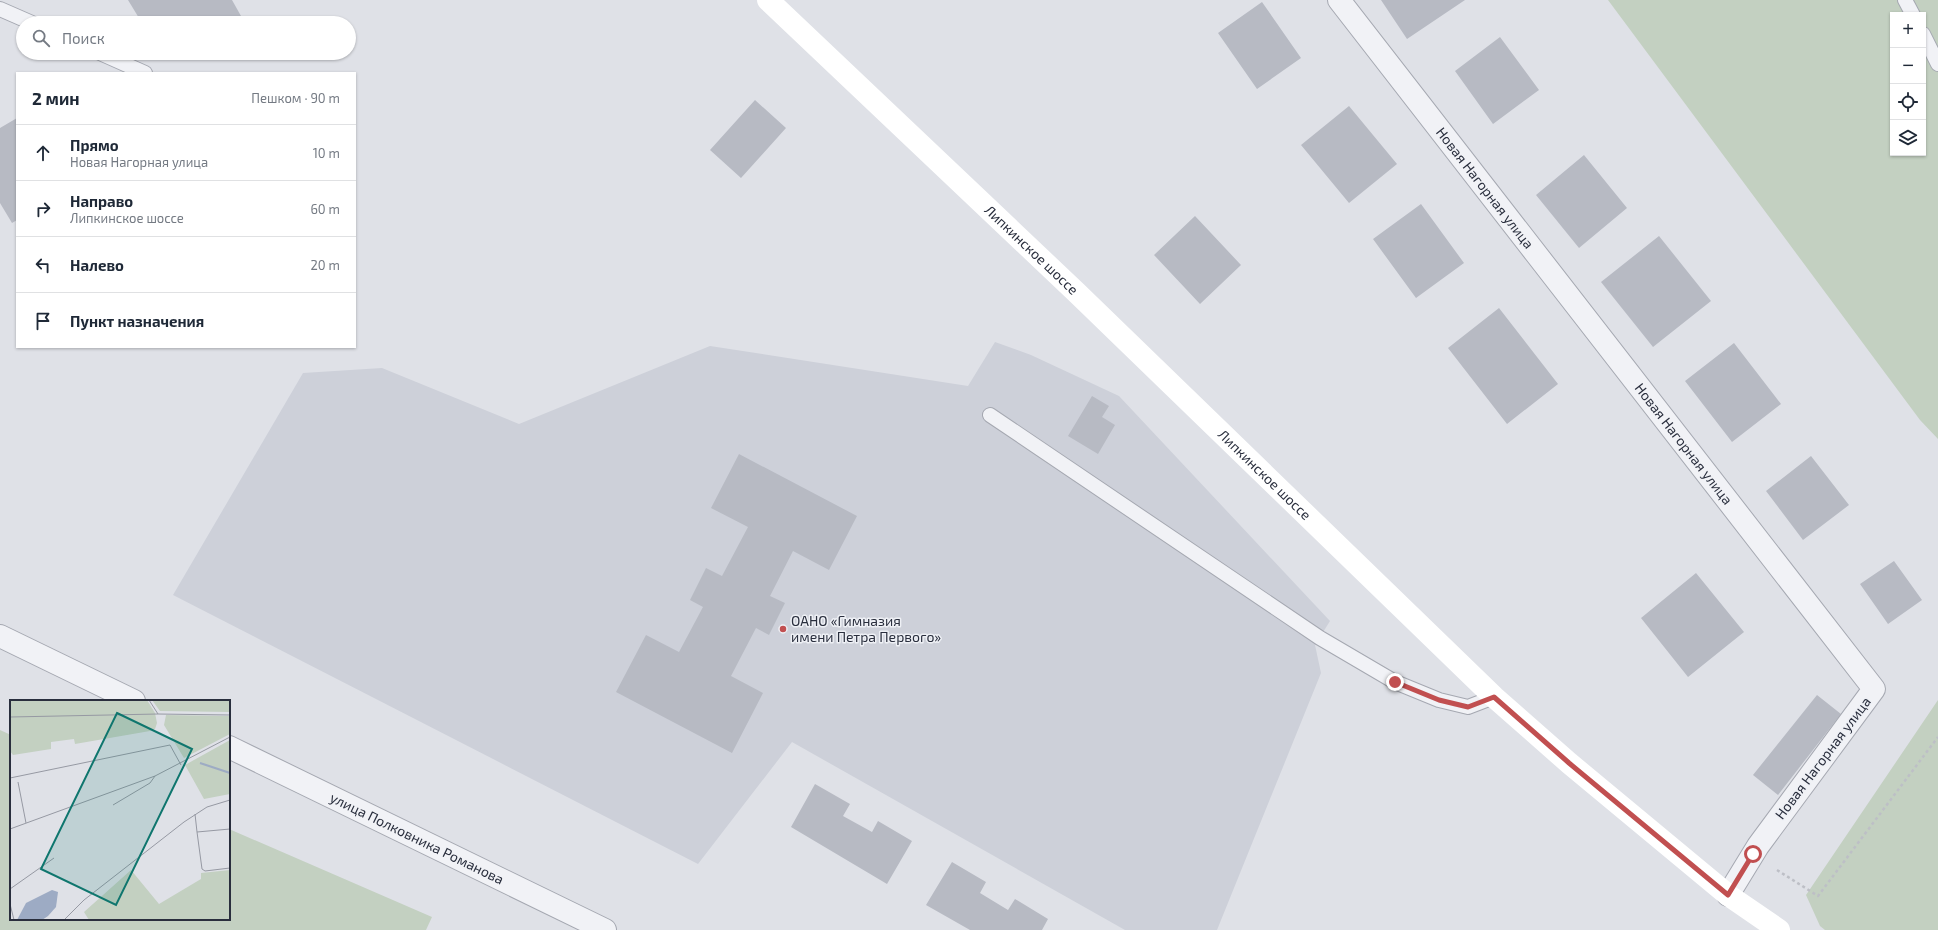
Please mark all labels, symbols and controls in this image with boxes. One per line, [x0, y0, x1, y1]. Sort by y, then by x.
map controls [1890, 12, 1926, 156]
button: + [1890, 12, 1926, 48]
search box [16, 16, 356, 60]
icon: search [30, 27, 52, 49]
text: Поиск [62, 29, 105, 47]
button: − [1890, 48, 1926, 84]
button: locate [1890, 84, 1926, 120]
text: 2 мин [32, 88, 80, 108]
text: Пешком · 90 m [251, 90, 340, 106]
button: layers [1890, 120, 1926, 156]
street label: Новая Нагорная улица [1433, 124, 1538, 252]
text: Прямо [70, 136, 119, 154]
icon: ahead [32, 142, 54, 164]
text: 10 m [313, 145, 340, 161]
text: Новая Нагорная улица [70, 154, 208, 170]
text: Направо [70, 192, 133, 210]
icon: right [32, 198, 54, 220]
text: 60 m [310, 201, 340, 217]
street label: Липкинское шоссе [981, 201, 1082, 298]
text: Липкинское шоссе [70, 210, 184, 226]
icon: left [32, 254, 54, 276]
text: Налево [70, 256, 124, 274]
text: 20 m [311, 257, 340, 273]
icon: arrive [32, 310, 54, 332]
text: Пункт назначения [70, 312, 204, 330]
street label: Новая Нагорная улица [1632, 380, 1736, 508]
street label: Липкинское шоссе [1215, 426, 1315, 523]
place label: ОАНО «Гимназия имени Петра Первого» [791, 612, 941, 645]
marker: ОАНО «Гимназия имени Петра Первого» [778, 624, 788, 634]
route end [1386, 673, 1404, 691]
street label: Новая Нагорная улица [1771, 693, 1874, 822]
inset map [10, 700, 230, 920]
street label: улица Полковника Романова [327, 788, 507, 888]
route start [1744, 845, 1762, 863]

